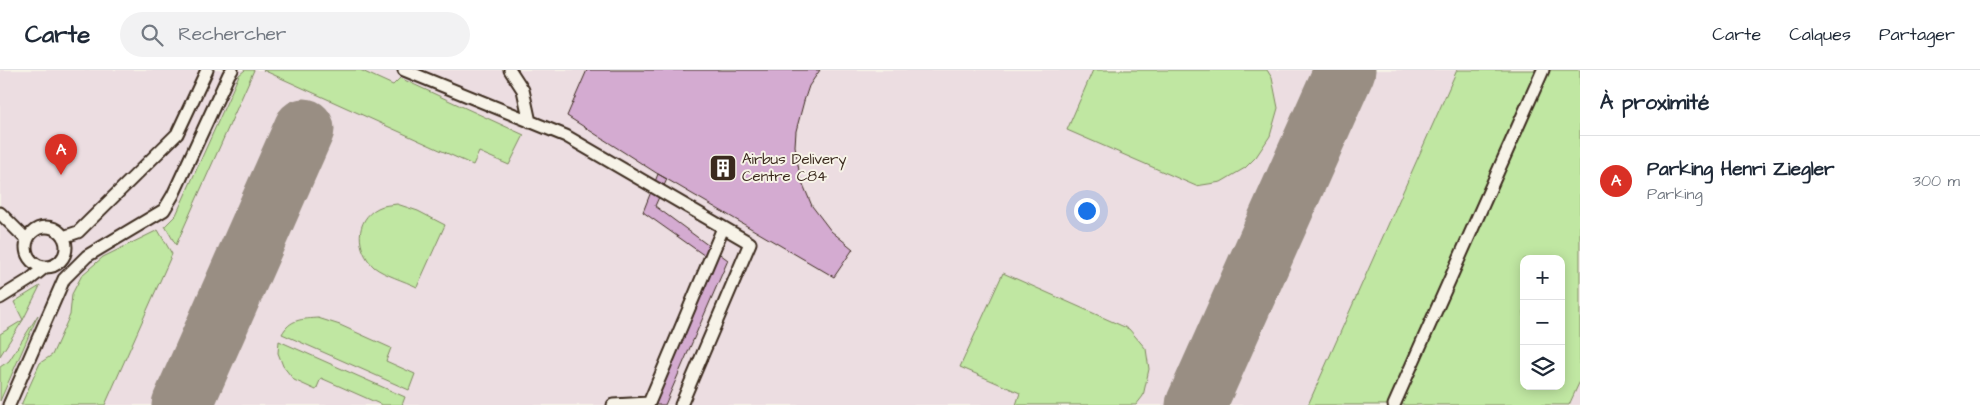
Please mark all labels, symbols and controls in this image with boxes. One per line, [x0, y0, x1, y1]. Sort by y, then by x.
search box [120, 12, 470, 57]
text: Carte [25, 18, 90, 52]
icon: search [138, 21, 166, 49]
text: Rechercher [178, 21, 286, 48]
text: Carte [1712, 22, 1761, 47]
text: Calques [1789, 22, 1851, 47]
text: Partager [1879, 22, 1955, 47]
text: À proximité [1600, 88, 1709, 117]
pin: A [45, 134, 77, 175]
place label: Airbus Delivery Centre C84 [742, 149, 847, 187]
building icon: Airbus Delivery Centre C84 [708, 153, 738, 183]
text: Parking Henri Ziegler [1647, 156, 1835, 183]
text: A [1611, 170, 1621, 192]
text: 300 m [1913, 170, 1960, 192]
text: Parking [1647, 183, 1703, 205]
your location [1074, 198, 1100, 224]
map controls [1520, 255, 1565, 390]
button: + [1520, 255, 1565, 300]
button: − [1520, 300, 1565, 345]
button: layers [1520, 345, 1565, 390]

